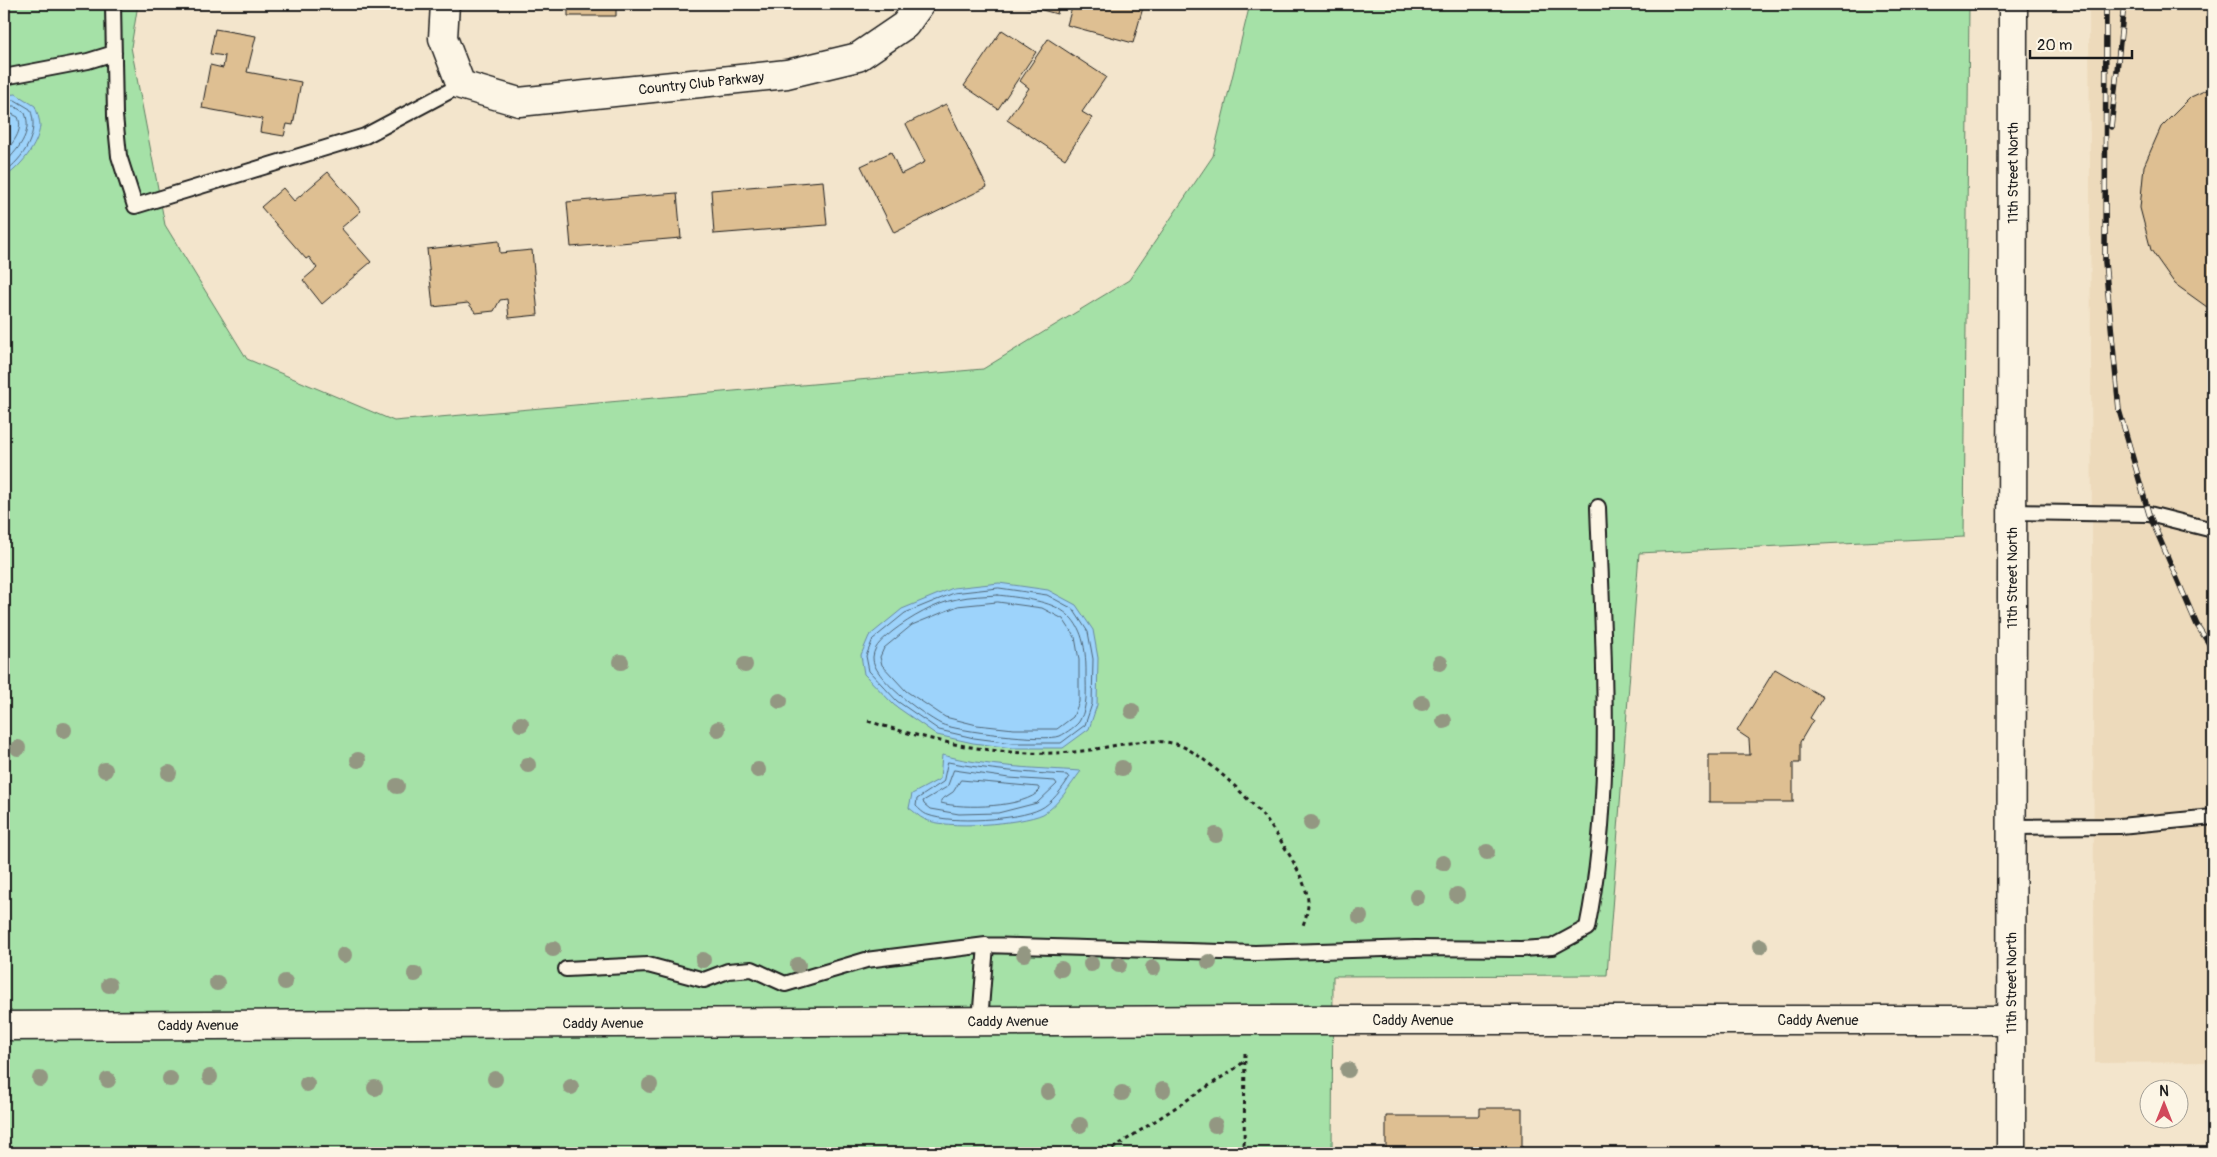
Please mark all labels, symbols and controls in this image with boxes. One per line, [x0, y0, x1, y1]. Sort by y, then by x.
scale bar [2030, 28, 2132, 60]
text: 20 m [2037, 36, 2072, 55]
street label: Country Club Parkway [638, 68, 765, 98]
street label: 11th Street North [2005, 122, 2022, 224]
street label: 11th Street North [2004, 527, 2021, 629]
street label: 11th Street North [2003, 932, 2020, 1034]
street label: Caddy Avenue [1372, 1012, 1454, 1029]
street label: Caddy Avenue [1777, 1012, 1859, 1029]
street label: Caddy Avenue [967, 1013, 1049, 1030]
street label: Caddy Avenue [562, 1015, 644, 1032]
street label: Caddy Avenue [157, 1017, 239, 1034]
north arrow [2140, 1080, 2190, 1130]
text: N [2159, 1083, 2169, 1100]

